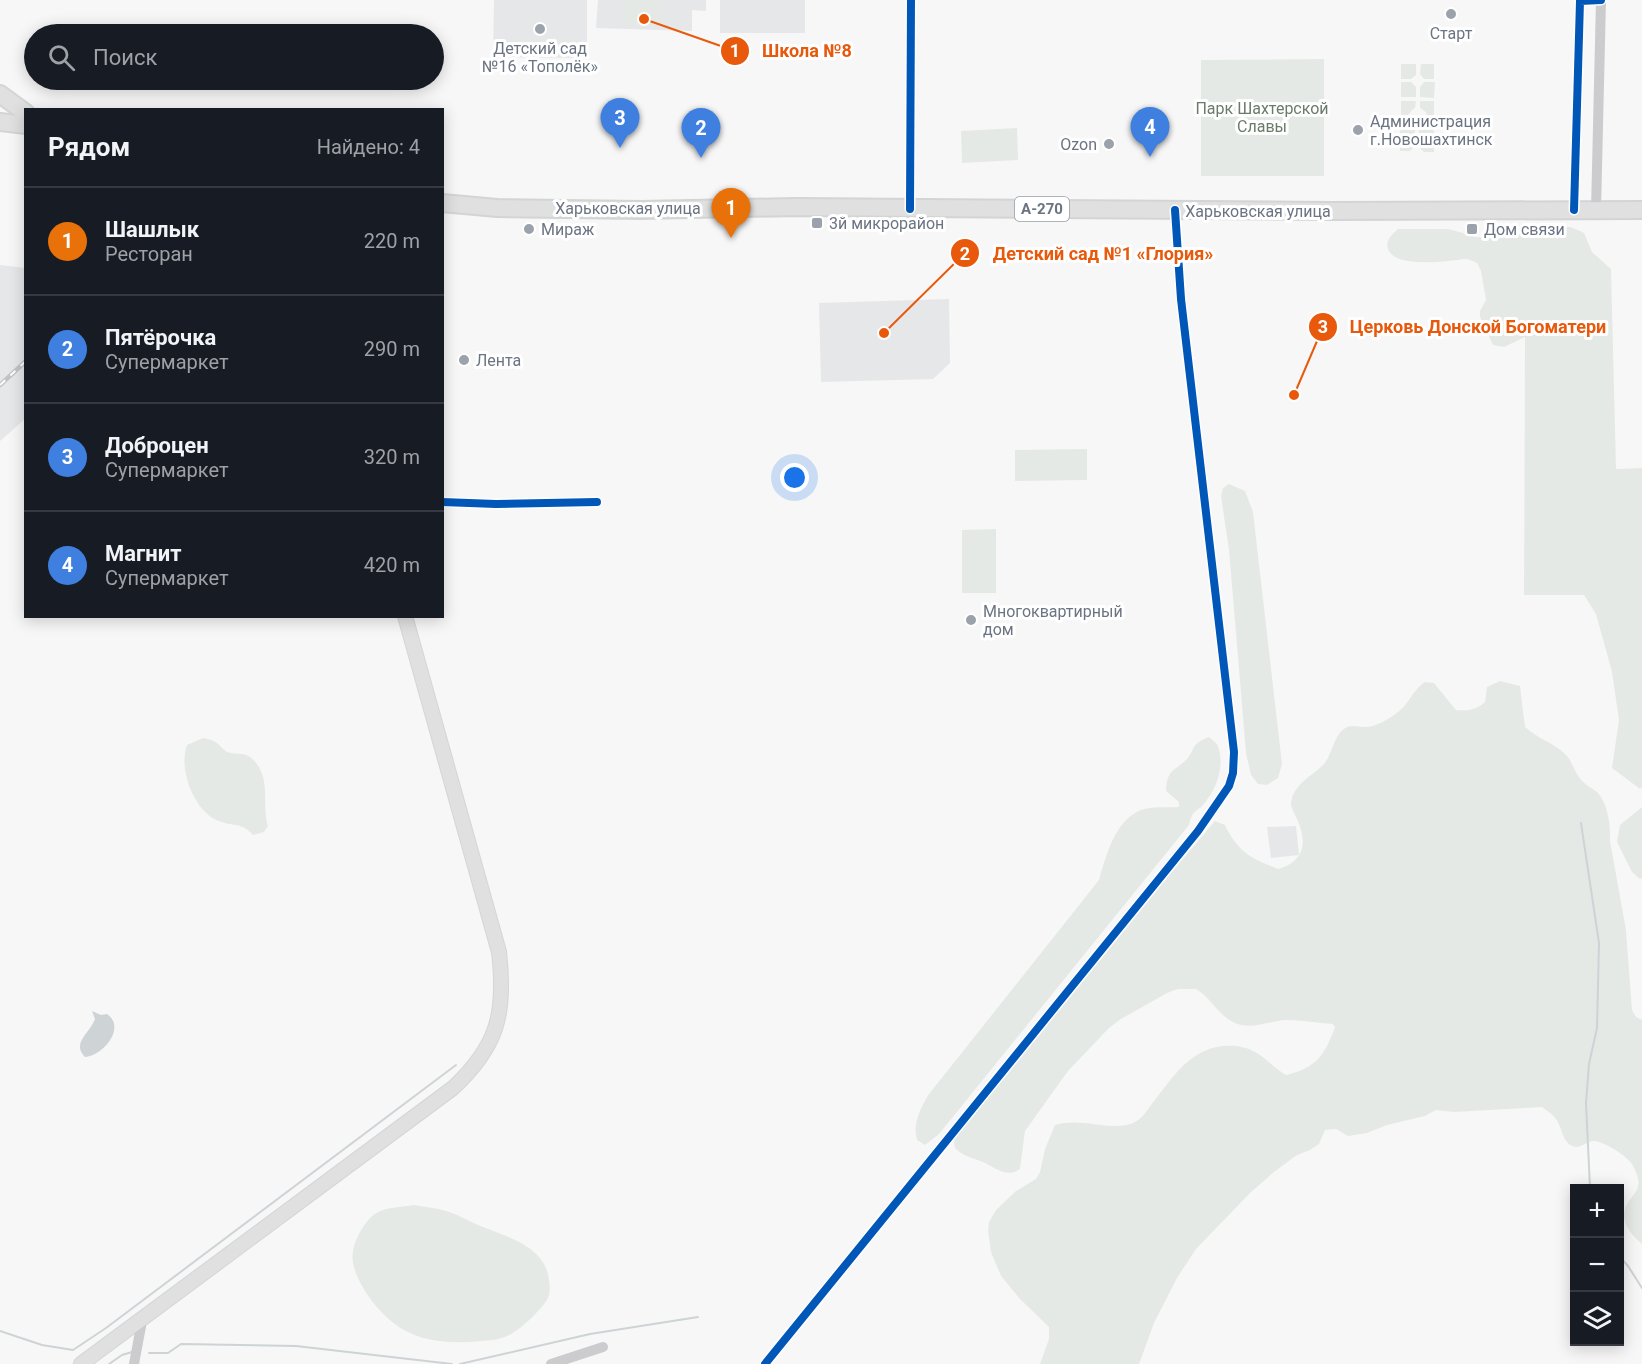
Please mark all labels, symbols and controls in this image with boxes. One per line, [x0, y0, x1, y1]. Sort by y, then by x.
marker: Старт [1444, 7, 1458, 21]
marker: Детский сад №16 «Тополёк» [533, 22, 547, 36]
search box [24, 24, 444, 90]
place label: Старт [1430, 24, 1473, 43]
callout: Школа №8 [720, 33, 864, 69]
place label: Детский сад №16 «Тополёк» [482, 39, 598, 76]
text: 1 [730, 40, 740, 61]
text: Школа №8 [762, 40, 852, 61]
icon: search [45, 41, 78, 74]
text: Поиск [93, 45, 157, 70]
pin: 3 [600, 98, 640, 148]
park label: Парк Шахтерской Славы [1195, 99, 1329, 136]
pin: 2 [682, 108, 720, 158]
pin: 4 [1130, 108, 1170, 157]
place label: Администрация г.Новошахтинск [1370, 112, 1493, 149]
marker: Администрация г.Новошахтинск [1351, 123, 1365, 137]
text: Рядом [48, 132, 130, 162]
text: Найдено: 4 [317, 135, 420, 159]
place label: Ozon [1060, 135, 1097, 154]
marker: Ozon [1102, 137, 1116, 151]
pin: 1 [712, 188, 750, 238]
road number: А-270 [1015, 197, 1069, 221]
street label: Харьковская улица [555, 199, 701, 218]
street label: Харьковская улица [1185, 202, 1331, 221]
place label: 3й микрорайон [829, 214, 944, 233]
marker: 3й микрорайон [810, 216, 824, 230]
text: Шашлык [105, 217, 199, 242]
place label: Мираж [541, 220, 595, 239]
place label: Дом связи [1484, 220, 1565, 239]
marker: Мираж [522, 222, 536, 236]
marker: Дом связи [1465, 222, 1479, 236]
text: 1 [62, 229, 73, 253]
text: 220 m [364, 229, 420, 253]
callout: Детский сад №1 «Глория» [950, 235, 1225, 271]
text: Ресторан [105, 242, 193, 266]
text: 2 [960, 243, 970, 264]
text: Детский сад №1 «Глория» [993, 243, 1213, 264]
callout: Церковь Донской Богоматери [1308, 309, 1618, 345]
text: 3 [1318, 316, 1328, 337]
text: Церковь Донской Богоматери [1350, 316, 1606, 337]
text: Пятёрочка [105, 325, 216, 350]
text: 2 [62, 337, 73, 361]
text: 290 m [364, 337, 420, 361]
text: Супермаркет [105, 350, 229, 374]
place label: Лента [476, 351, 521, 370]
marker: Лента [457, 353, 471, 367]
text: Доброцен [105, 433, 209, 458]
text: 3 [62, 445, 73, 469]
text: 320 m [364, 445, 420, 469]
text: Супермаркет [105, 458, 229, 482]
your location [780, 463, 809, 492]
text: Магнит [105, 541, 181, 566]
text: 4 [62, 553, 73, 577]
text: 420 m [364, 553, 420, 577]
text: Супермаркет [105, 566, 229, 590]
place label: Многоквартирный дом [983, 602, 1123, 639]
marker: Многоквартирный дом [964, 613, 978, 627]
map controls [1570, 1184, 1624, 1346]
button: + [1570, 1184, 1624, 1238]
button: − [1570, 1238, 1624, 1292]
button: layers [1570, 1292, 1624, 1346]

